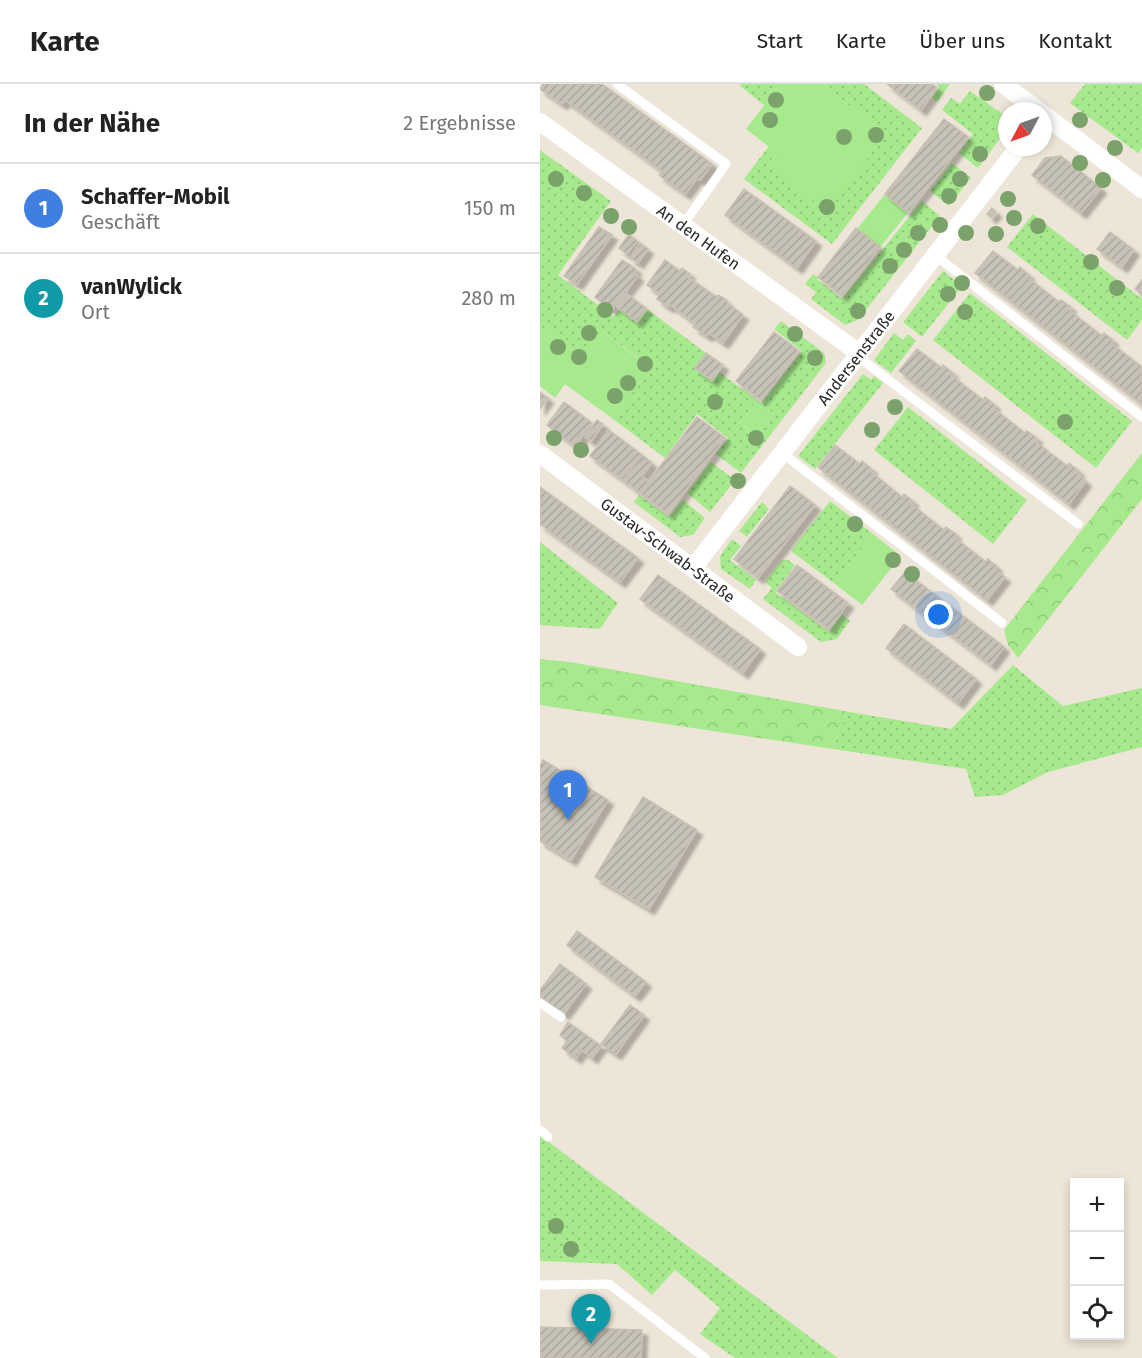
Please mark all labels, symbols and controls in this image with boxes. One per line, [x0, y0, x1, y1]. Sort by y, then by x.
text: Karte [30, 25, 100, 58]
text: Start [757, 28, 803, 54]
text: Karte [836, 28, 886, 54]
text: Über uns [919, 28, 1005, 54]
text: Kontakt [1038, 28, 1112, 54]
north arrow [998, 102, 1052, 156]
text: In der Nähe [24, 108, 160, 139]
text: 2 Ergebnisse [403, 111, 516, 135]
text: Schaffer-Mobil [81, 183, 230, 210]
text: 1 [39, 196, 48, 220]
text: 150 m [464, 196, 516, 220]
street label: An den Hufen [653, 201, 744, 274]
text: Geschäft [81, 210, 160, 234]
text: vanWylick [81, 273, 182, 300]
text: 2 [38, 286, 49, 310]
text: 280 m [461, 286, 516, 310]
text: Ort [81, 300, 110, 324]
street label: Andersenstraße [814, 307, 899, 409]
street label: Gustav-Schwab-Straße [597, 494, 739, 607]
your location [924, 600, 953, 629]
pin: 1 [549, 770, 588, 820]
map controls [1070, 1178, 1124, 1340]
button: + [1070, 1178, 1124, 1232]
button: − [1070, 1232, 1124, 1286]
button: locate [1070, 1286, 1124, 1340]
pin: 2 [572, 1294, 610, 1344]

